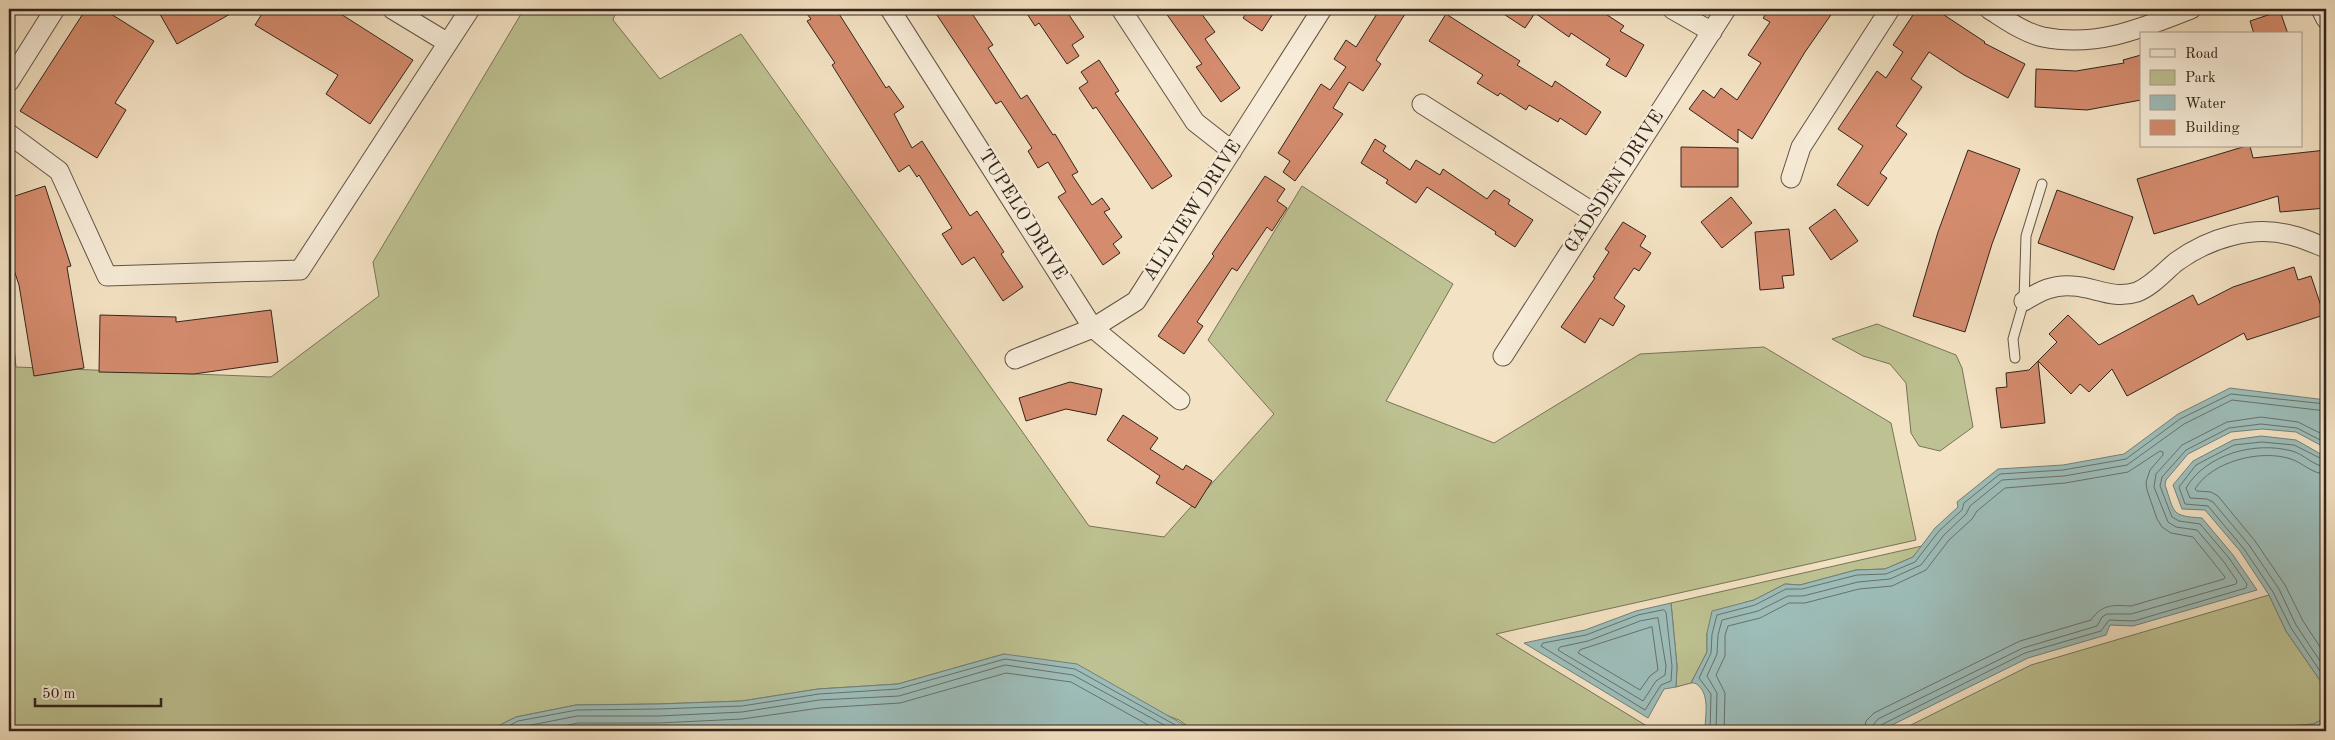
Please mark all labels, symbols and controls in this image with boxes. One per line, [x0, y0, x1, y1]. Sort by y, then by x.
legend [2140, 32, 2302, 148]
text: Road [2185, 47, 2219, 62]
text: Park [2185, 71, 2216, 86]
text: Water [2185, 97, 2226, 112]
street label: GADSDEN DRIVE [1562, 107, 1668, 257]
text: Building [2185, 121, 2240, 136]
street label: ALLVIEW DRIVE [1141, 137, 1245, 285]
street label: TUPELO DRIVE [974, 147, 1070, 283]
scale bar [35, 675, 161, 707]
text: 50 m [42, 687, 76, 702]

